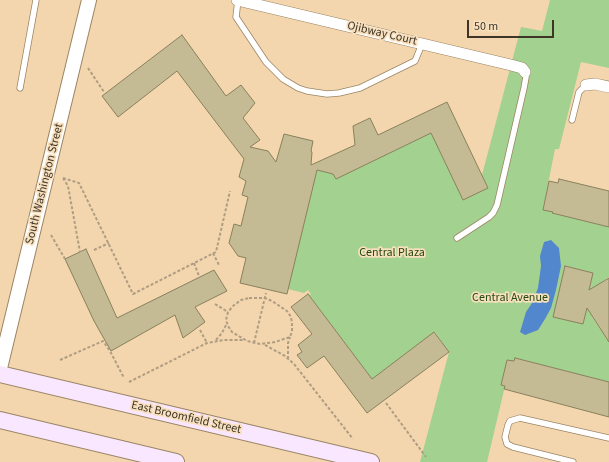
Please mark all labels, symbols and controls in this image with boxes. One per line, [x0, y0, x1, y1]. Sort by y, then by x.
scale bar [469, 12, 556, 38]
text: 50 m [474, 18, 498, 35]
street label: Ojibway Court [346, 19, 418, 49]
street label: South Washington Street [23, 122, 67, 246]
park label: Central Plaza [359, 246, 425, 260]
park label: Central Avenue [472, 291, 548, 305]
street label: East Broomfield Street [130, 398, 242, 438]

